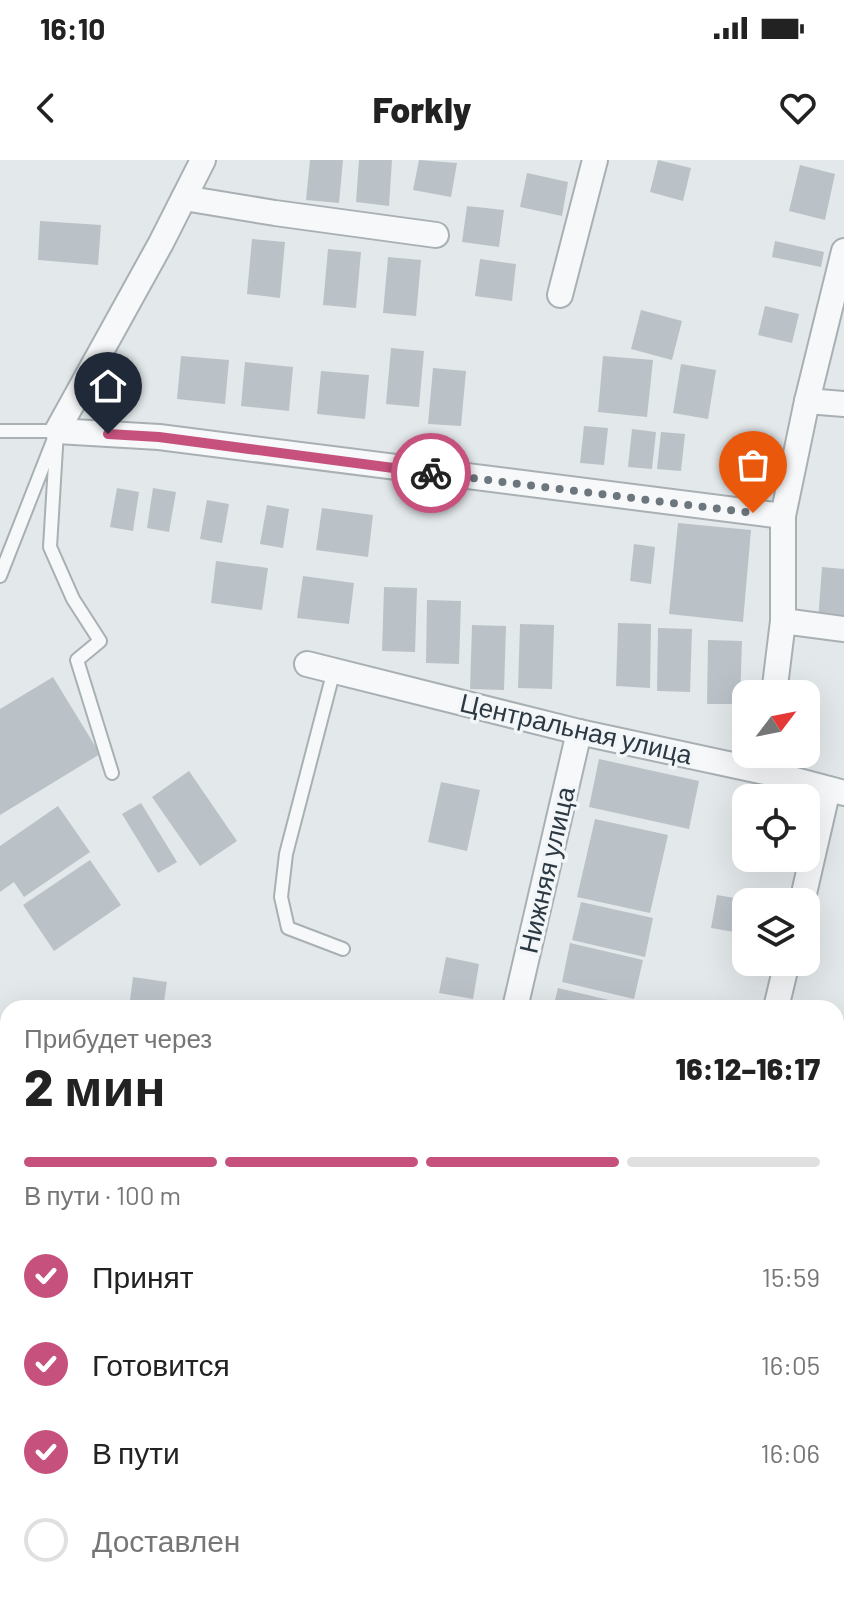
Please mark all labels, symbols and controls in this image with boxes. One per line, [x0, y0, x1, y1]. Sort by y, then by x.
text: 16:10 [40, 10, 105, 46]
icon: back [24, 86, 68, 130]
icon: heart [776, 86, 820, 130]
text: Forkly [372, 87, 472, 130]
pin [74, 352, 142, 434]
icon: home [86, 364, 130, 408]
pin [719, 431, 787, 513]
courier [391, 433, 471, 513]
icon: bag [731, 443, 775, 487]
icon: bike [409, 451, 453, 495]
north arrow [732, 680, 820, 768]
map controls [732, 680, 820, 976]
street label: Центральная улица [457, 686, 696, 769]
street label: Нижняя улица [511, 783, 580, 956]
button: locate [732, 784, 820, 872]
button: layers [732, 888, 820, 976]
text: Прибудет через [24, 1022, 212, 1053]
text: 16:12–16:17 [676, 1050, 820, 1086]
text: 2 мин [24, 1054, 166, 1116]
text: В пути · 100 m [24, 1179, 181, 1210]
icon: check [24, 1254, 68, 1298]
text: Принят [92, 1258, 194, 1294]
text: 15:59 [762, 1261, 820, 1292]
icon: check [24, 1342, 68, 1386]
text: Готовится [92, 1346, 230, 1382]
text: 16:05 [761, 1349, 820, 1380]
icon: check [24, 1430, 68, 1474]
text: В пути [92, 1434, 180, 1470]
text: 16:06 [761, 1437, 820, 1468]
text: Доставлен [92, 1522, 240, 1558]

